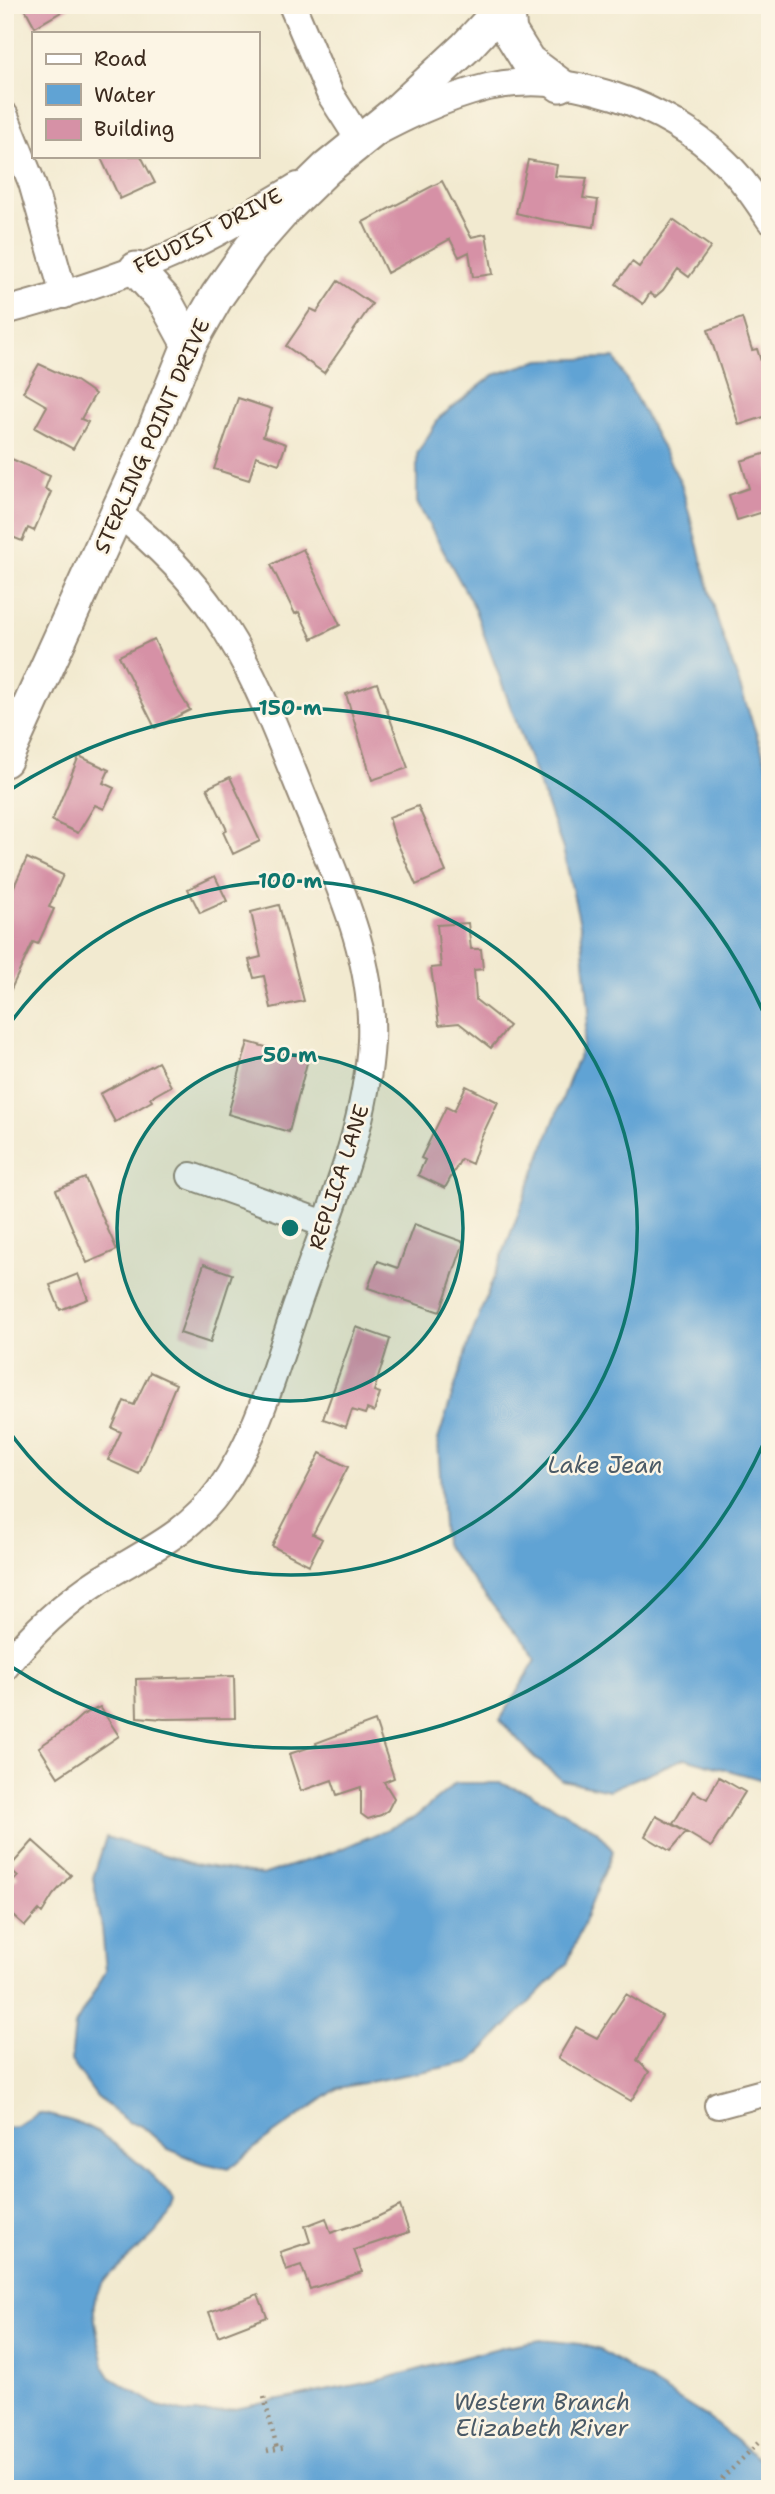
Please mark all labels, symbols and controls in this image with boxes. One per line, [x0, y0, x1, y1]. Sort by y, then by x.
legend [32, 32, 259, 158]
text: Road [94, 45, 147, 73]
text: Water [94, 81, 156, 109]
text: Building [94, 115, 174, 143]
street label: FEUDIST DRIVE [129, 182, 287, 280]
street label: STERLING POINT DRIVE [88, 314, 216, 558]
text: 150 m [258, 694, 322, 722]
text: 100 m [258, 867, 322, 895]
text: 50 m [263, 1041, 317, 1069]
street label: REPLICA LANE [302, 1101, 376, 1253]
centre of rings [278, 1216, 302, 1240]
water label: Lake Jean [547, 1450, 663, 1480]
water label: Western Branch Elizabeth River [453, 2387, 631, 2443]

